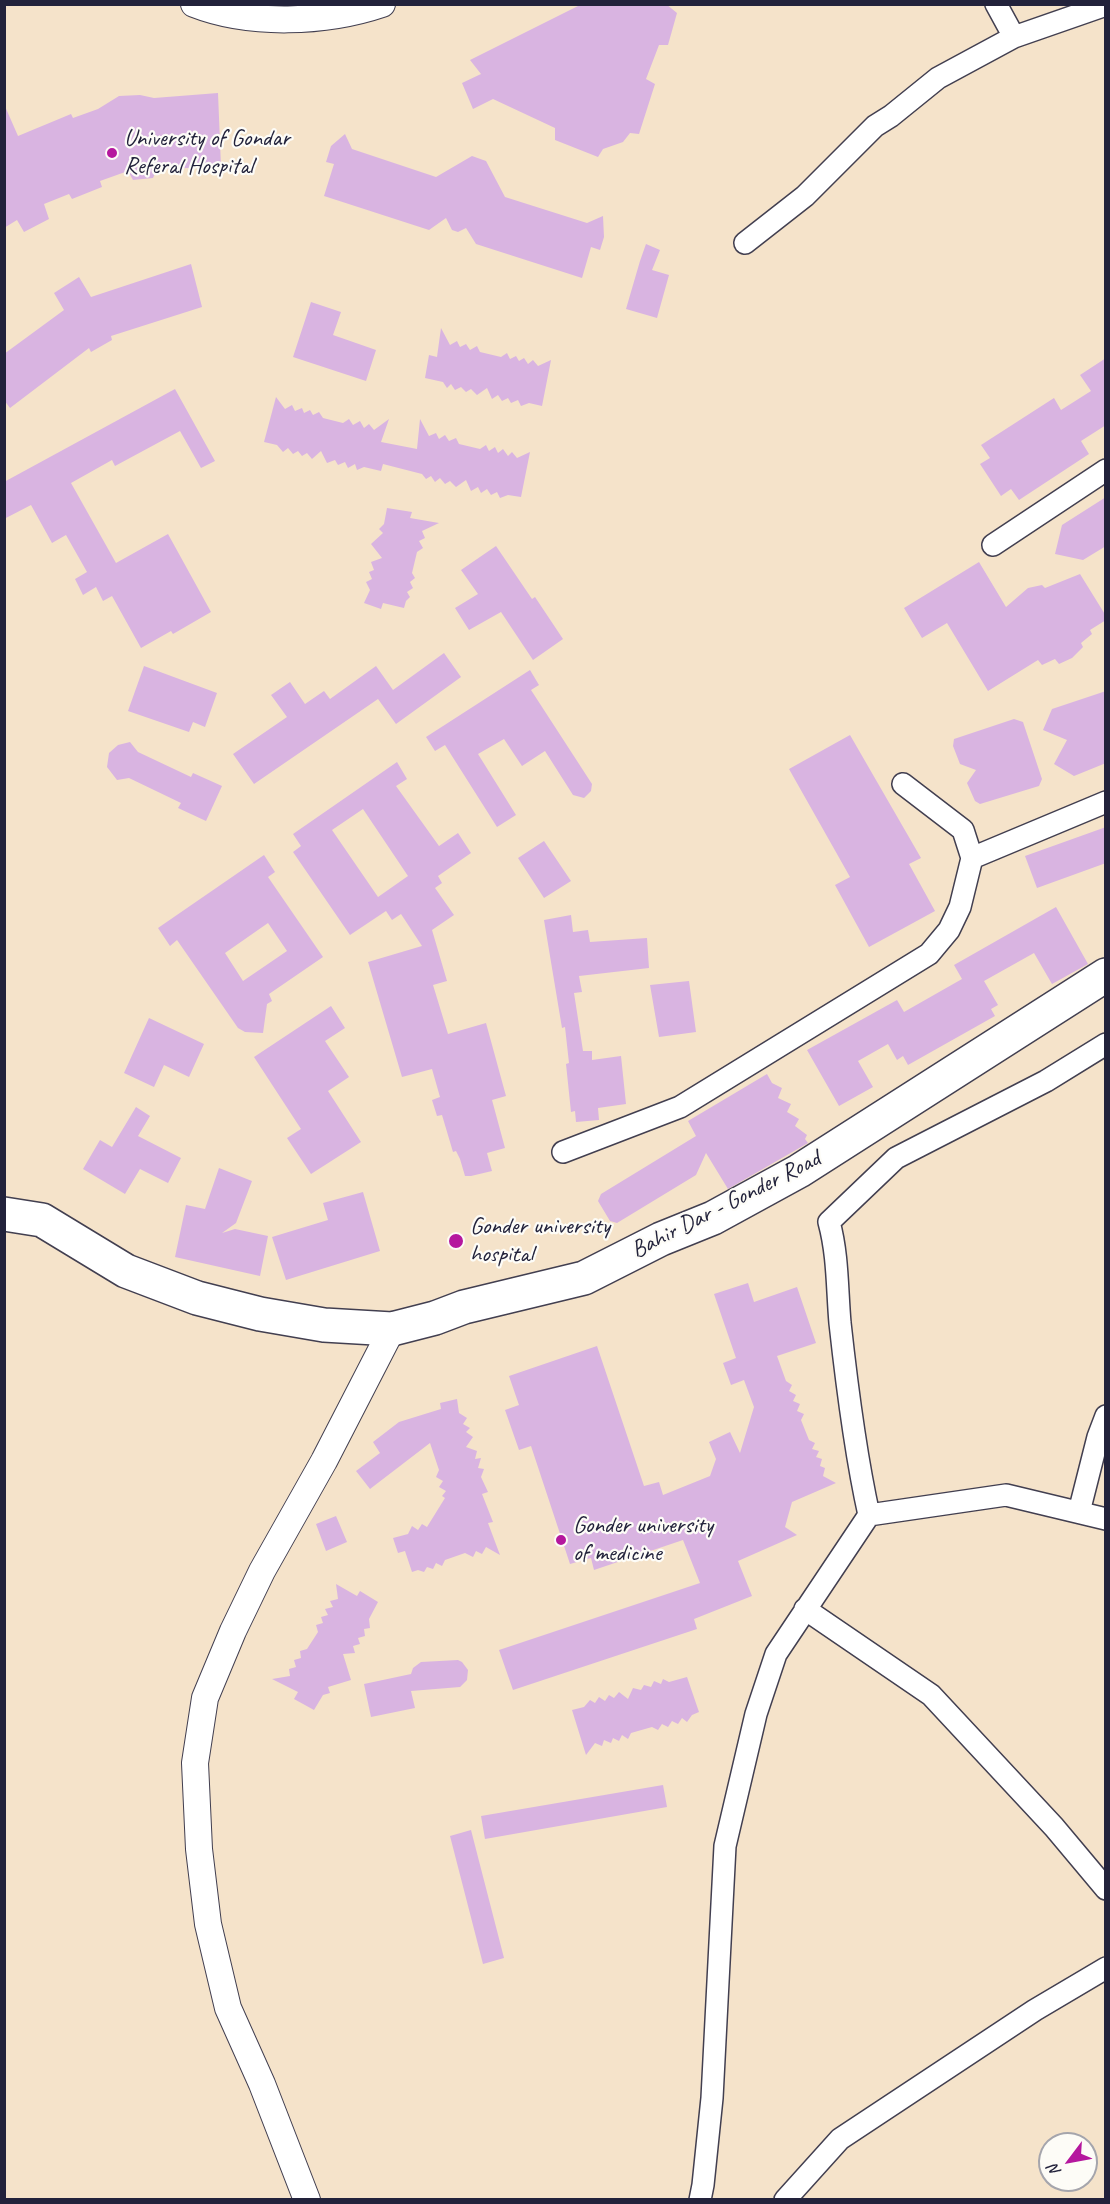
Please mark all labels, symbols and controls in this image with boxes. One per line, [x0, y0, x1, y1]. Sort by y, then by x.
place label: University of Gondar Referal Hospital [124, 125, 290, 181]
marker: University of Gondar Referal Hospital [105, 146, 119, 160]
street label: Bahir Dar - Gonder Road [627, 1145, 825, 1265]
place label: Gonder university hospital [470, 1213, 610, 1269]
marker: Gonder university hospital [447, 1232, 465, 1250]
place label: Gonder university of medicine [573, 1512, 713, 1568]
marker: Gonder university of medicine [554, 1533, 568, 1547]
north arrow [1038, 2132, 1098, 2192]
text: N [1043, 2161, 1066, 2180]

